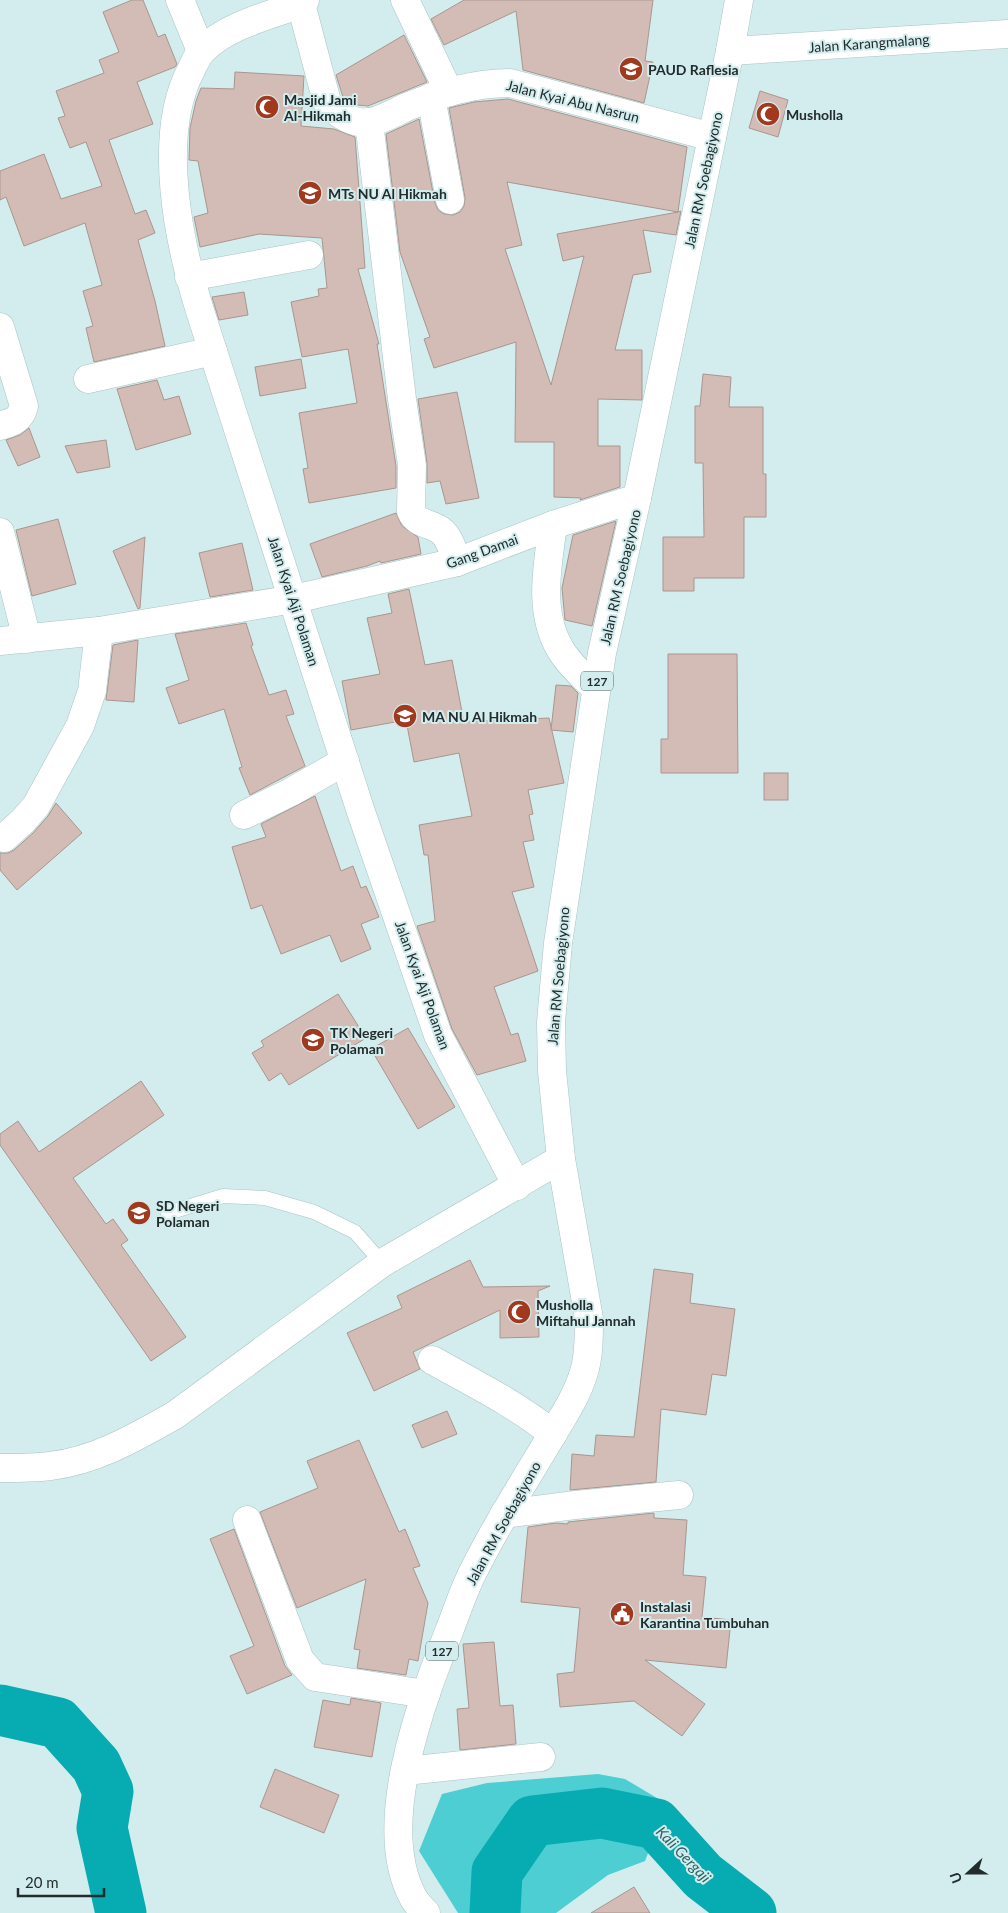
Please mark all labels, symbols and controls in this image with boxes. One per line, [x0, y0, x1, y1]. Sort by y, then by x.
street label: Jalan Karangmalang [808, 30, 930, 56]
school or university icon: PAUD Raflesia [618, 56, 644, 82]
place label: PAUD Raflesia [648, 61, 739, 78]
street label: Jalan Kyai Abu Nasrun [505, 76, 641, 126]
place label: Masjid Jami Al-Hikmah [283, 91, 357, 124]
mosque icon: Masjid Jami Al-Hikmah [254, 94, 280, 120]
mosque icon: Musholla [755, 101, 781, 127]
place label: Musholla [786, 106, 843, 123]
street label: Jalan RM Soebagiyono [680, 110, 726, 250]
school or university icon: MTs NU Al Hikmah [297, 180, 323, 206]
place label: MTs NU Al Hikmah [328, 185, 447, 202]
street label: Jalan RM Soebagiyono [596, 507, 644, 646]
street label: Gang Damai [444, 530, 520, 572]
street label: Jalan Kyai Aji Polaman [265, 534, 323, 668]
road number: 127 [581, 671, 613, 690]
school or university icon: MA NU Al Hikmah [392, 703, 418, 729]
place label: MA NU Al Hikmah [422, 708, 537, 725]
street label: Jalan RM Soebagiyono [543, 906, 573, 1046]
street label: Jalan Kyai Aji Polaman [392, 918, 454, 1052]
place label: TK Negeri Polaman [330, 1024, 393, 1057]
school or university icon: TK Negeri Polaman [300, 1027, 326, 1053]
place label: SD Negeri Polaman [156, 1197, 219, 1230]
school or university icon: SD Negeri Polaman [126, 1200, 152, 1226]
place label: Musholla Miftahul Jannah [536, 1296, 636, 1329]
mosque icon: Musholla Miftahul Jannah [506, 1299, 532, 1325]
street label: Jalan RM Soebagiyono [462, 1458, 544, 1588]
place label: Instalasi Karantina Tumbuhan [640, 1598, 769, 1631]
public building icon: Instalasi Karantina Tumbuhan [609, 1601, 635, 1627]
road number: 127 [426, 1642, 458, 1660]
water label: Kali Gergaji [653, 1822, 715, 1886]
north arrow [943, 1848, 993, 1898]
scale bar [18, 1866, 104, 1898]
text: U [946, 1870, 965, 1886]
text: 20 m [25, 1873, 59, 1891]

